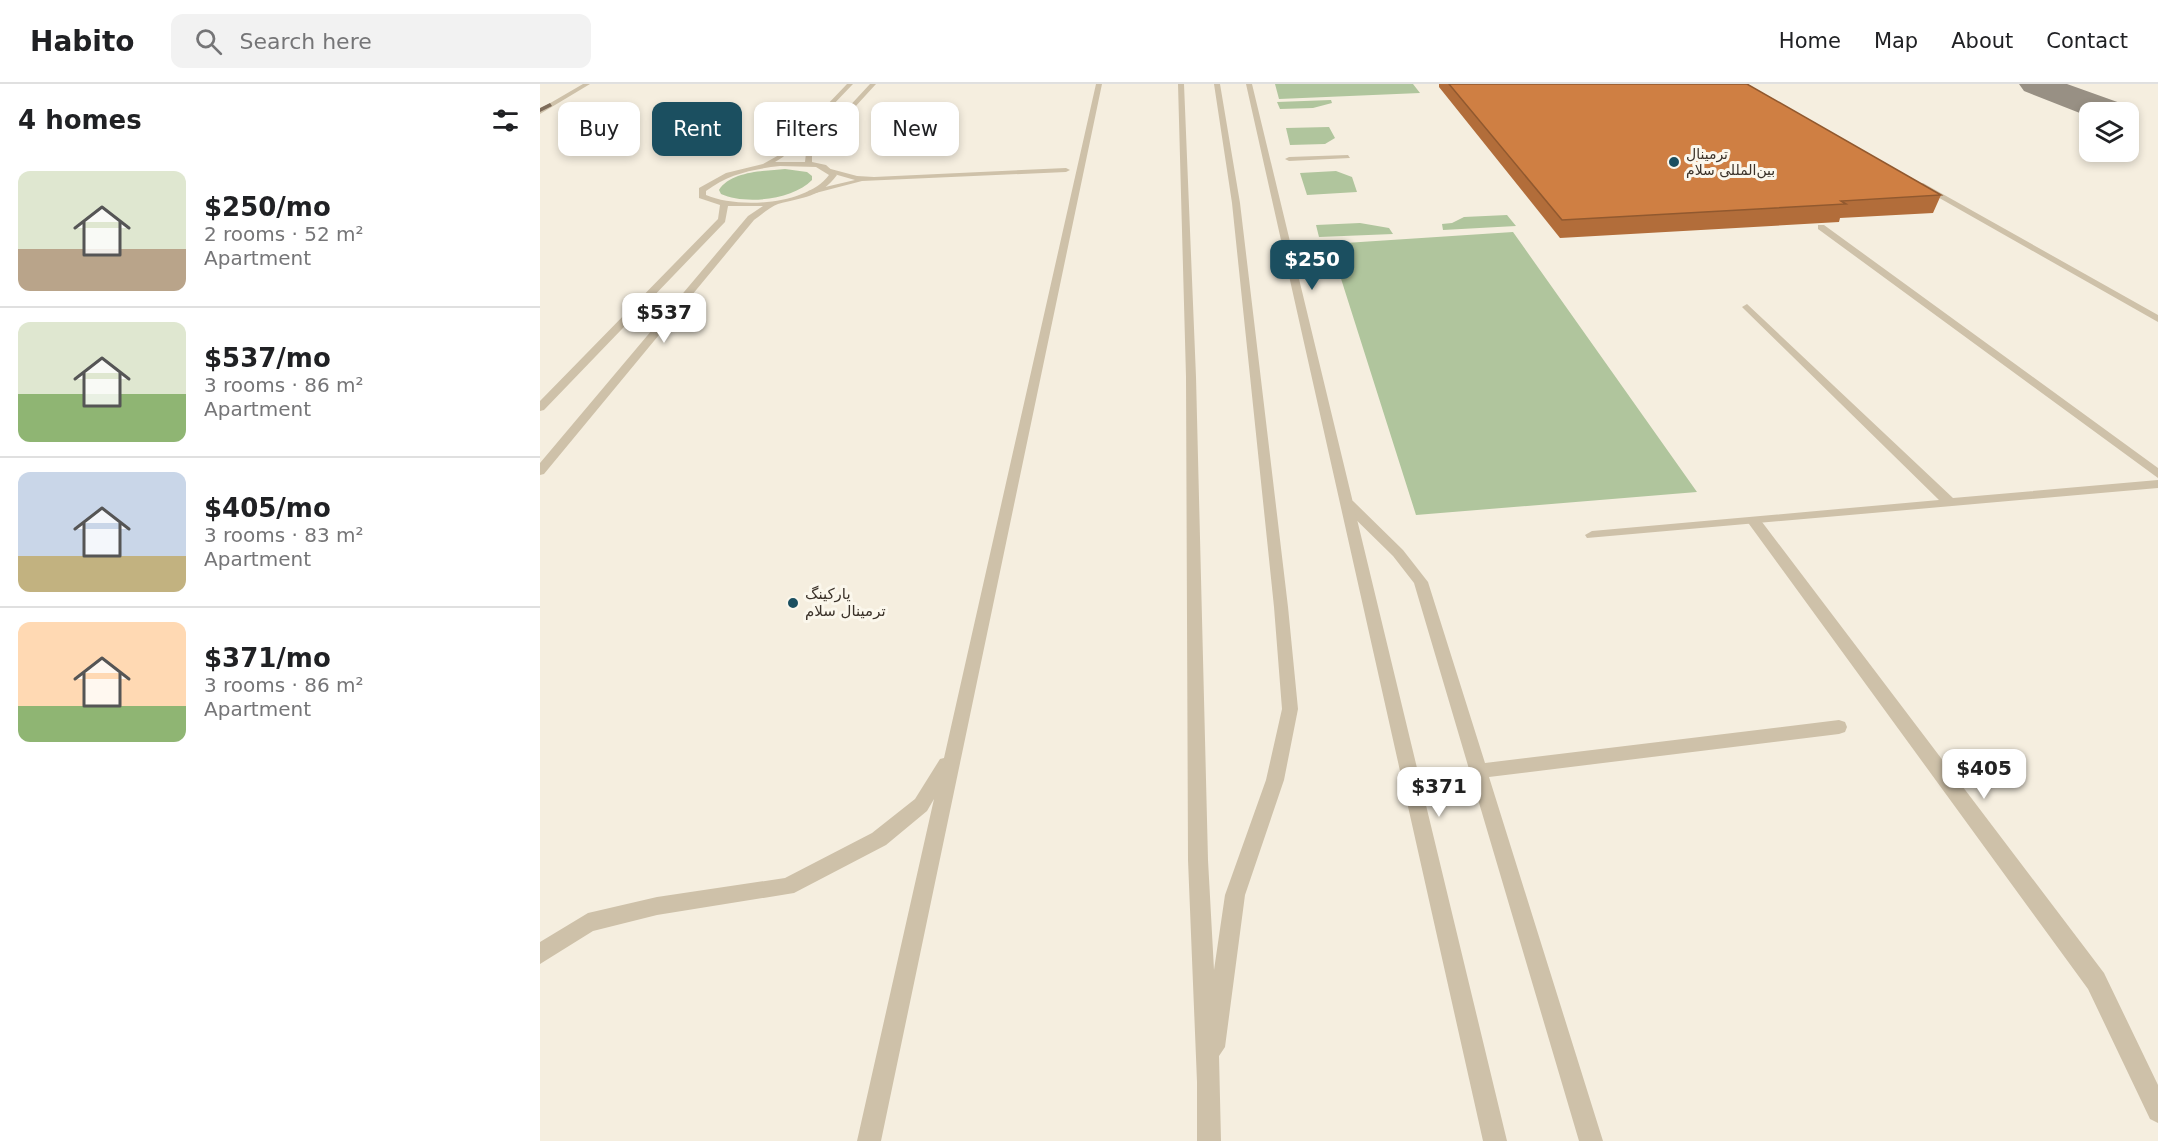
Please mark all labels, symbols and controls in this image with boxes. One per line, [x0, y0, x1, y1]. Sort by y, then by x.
search box [171, 14, 591, 68]
text: Habito [30, 25, 135, 58]
icon: search [192, 25, 225, 58]
text: Search here [240, 29, 372, 54]
text: Home [1779, 29, 1841, 53]
text: Map [1874, 29, 1918, 53]
text: About [1951, 29, 2013, 53]
text: Contact [2046, 29, 2128, 53]
chip: Buy [558, 102, 640, 156]
chip: Rent [652, 102, 742, 156]
chip: Filters [754, 102, 859, 156]
chip: New [871, 102, 959, 156]
map controls [2079, 102, 2139, 162]
button: layers [2079, 102, 2139, 162]
icon: filters [489, 104, 522, 137]
text: 4 homes [18, 105, 142, 135]
place label: ترمینال بین‌المللی سلام [1686, 146, 1775, 179]
marker: ترمینال بین‌المللی سلام [1667, 155, 1681, 169]
text: $250/mo [204, 192, 331, 222]
icon: home [66, 195, 138, 267]
text: 2 rooms · 52 m² [204, 222, 364, 246]
pin: $250 [1276, 240, 1348, 291]
text: Apartment [204, 246, 311, 270]
text: $250 [1284, 247, 1340, 271]
pin: $537 [628, 293, 700, 344]
text: $537 [636, 300, 692, 324]
text: $537/mo [204, 343, 331, 373]
icon: home [66, 346, 138, 418]
text: 3 rooms · 86 m² [204, 373, 364, 397]
text: Apartment [204, 397, 311, 421]
text: $405/mo [204, 493, 331, 523]
icon: home [66, 496, 138, 568]
text: 3 rooms · 83 m² [204, 523, 364, 547]
text: Apartment [204, 547, 311, 571]
place label: پارکینگ ترمینال سلام [805, 585, 886, 620]
marker: پارکینگ ترمینال سلام [786, 596, 800, 610]
text: $371/mo [204, 643, 331, 673]
icon: home [66, 646, 138, 718]
text: 3 rooms · 86 m² [204, 673, 364, 697]
text: Apartment [204, 697, 311, 721]
pin: $405 [1948, 749, 2020, 800]
text: $405 [1956, 756, 2012, 780]
pin: $371 [1403, 767, 1475, 818]
text: $371 [1411, 774, 1467, 798]

